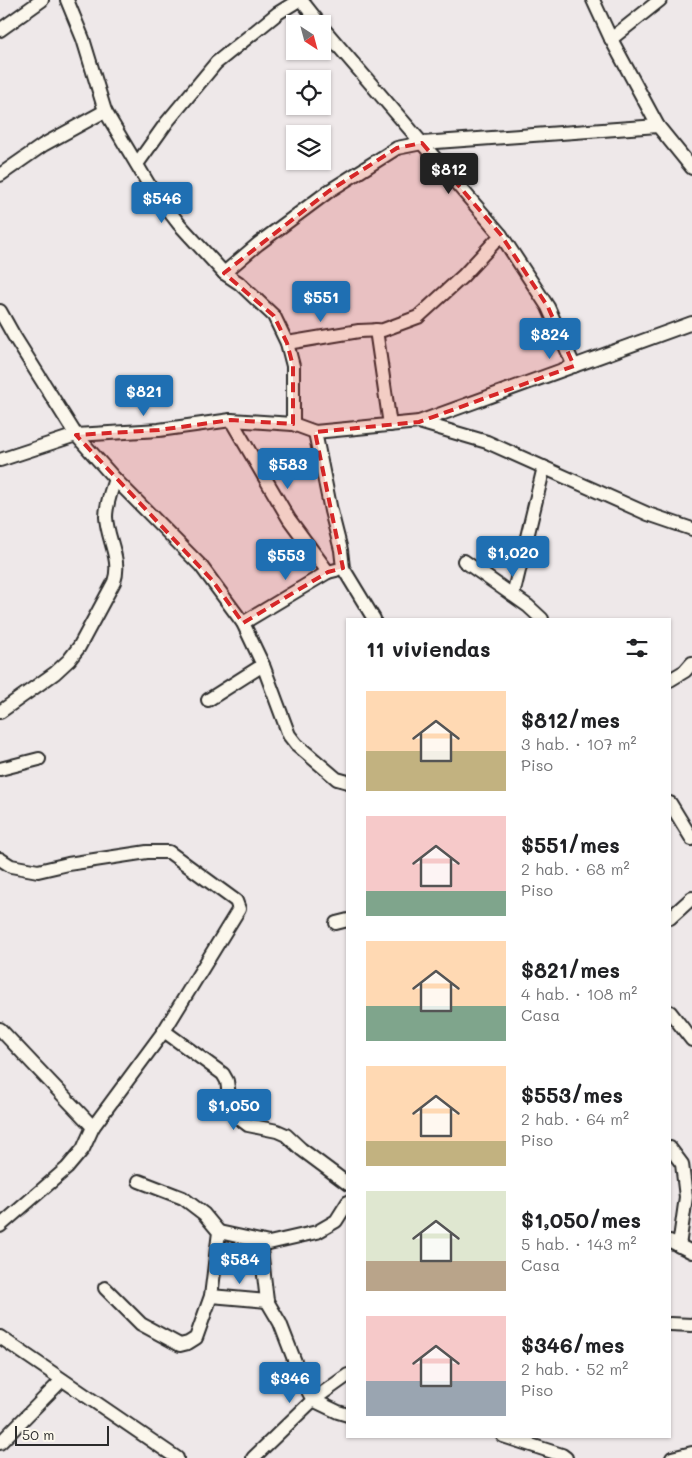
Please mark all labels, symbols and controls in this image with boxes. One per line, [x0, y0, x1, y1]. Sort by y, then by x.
north arrow [286, 15, 331, 60]
map controls [286, 15, 331, 170]
button: locate [286, 70, 331, 115]
button: layers [286, 125, 331, 170]
pin: $812 [419, 152, 479, 195]
text: $812 [431, 158, 467, 179]
pin: $546 [132, 182, 192, 224]
text: $546 [142, 187, 182, 208]
pin: $551 [291, 280, 351, 323]
text: $551 [303, 286, 339, 307]
pin: $824 [520, 318, 580, 360]
text: $824 [531, 323, 569, 344]
pin: $821 [114, 374, 174, 417]
text: $821 [126, 380, 162, 401]
pin: $583 [258, 448, 318, 490]
text: $583 [269, 453, 307, 474]
pin: $1,020 [472, 536, 554, 578]
pin: $553 [256, 538, 316, 581]
text: $1,020 [487, 541, 539, 562]
text: $553 [267, 544, 305, 565]
icon: filters [623, 634, 651, 662]
text: 11 viviendas [366, 635, 490, 662]
text: $812/mes [521, 706, 620, 733]
icon: home [406, 711, 466, 771]
text: 3 hab. · 107 m² [521, 733, 636, 754]
text: Piso [521, 754, 553, 775]
text: $551/mes [521, 831, 620, 858]
icon: home [406, 836, 466, 896]
text: 2 hab. · 68 m² [521, 858, 629, 879]
text: Piso [521, 879, 553, 900]
text: $821/mes [521, 956, 620, 983]
icon: home [406, 961, 466, 1021]
text: 4 hab. · 108 m² [521, 983, 637, 1004]
text: Casa [521, 1004, 560, 1025]
text: $553/mes [521, 1081, 623, 1108]
icon: home [406, 1086, 466, 1146]
pin: $1,050 [193, 1088, 275, 1131]
text: $1,050 [208, 1094, 260, 1115]
text: 2 hab. · 64 m² [521, 1108, 629, 1129]
text: Piso [521, 1129, 553, 1150]
text: $1,050/mes [521, 1206, 641, 1233]
icon: home [406, 1211, 466, 1271]
text: 5 hab. · 143 m² [521, 1233, 636, 1254]
pin: $584 [210, 1242, 270, 1285]
text: $584 [220, 1248, 260, 1269]
text: Casa [521, 1254, 560, 1275]
text: $346/mes [521, 1331, 625, 1358]
icon: home [406, 1336, 466, 1396]
text: 2 hab. · 52 m² [521, 1358, 628, 1379]
pin: $346 [260, 1362, 320, 1404]
text: $346 [270, 1367, 310, 1388]
text: Piso [521, 1379, 553, 1400]
scale bar [15, 1423, 109, 1446]
text: 50 m [22, 1425, 54, 1444]

